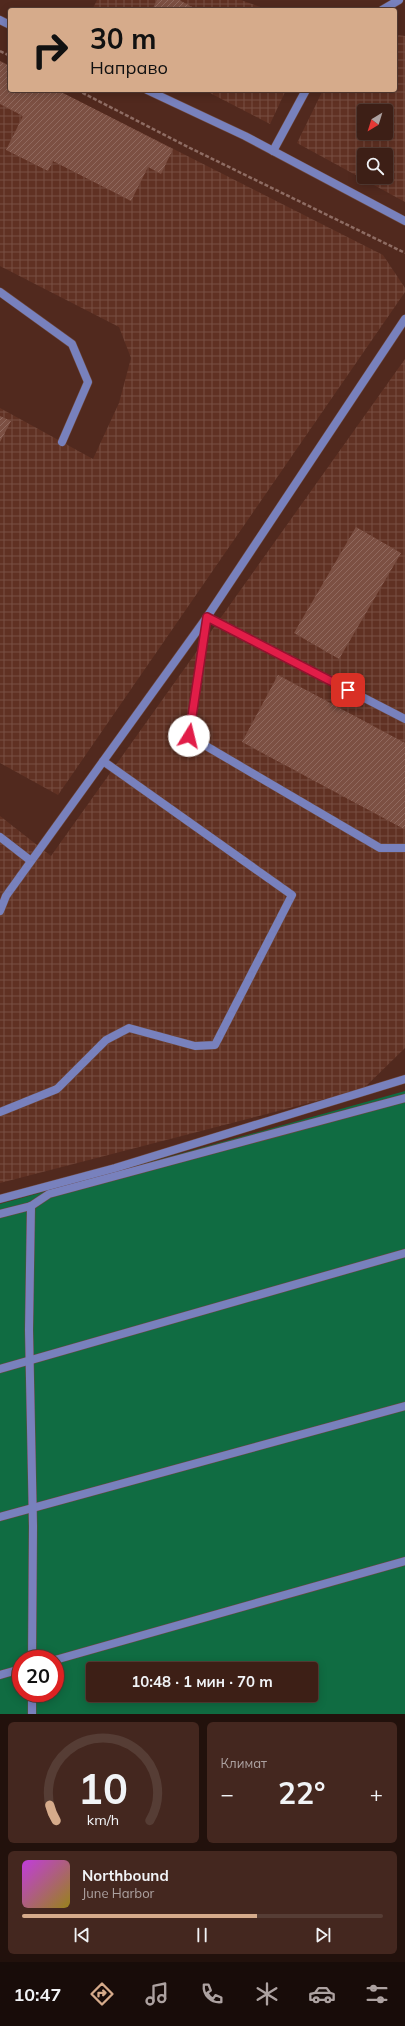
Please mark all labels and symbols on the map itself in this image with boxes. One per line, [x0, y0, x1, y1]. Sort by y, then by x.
north arrow [357, 104, 393, 140]
pin [331, 673, 365, 707]
position arrow [168, 715, 210, 757]
speed limit sign: 20 [12, 1650, 64, 1702]

